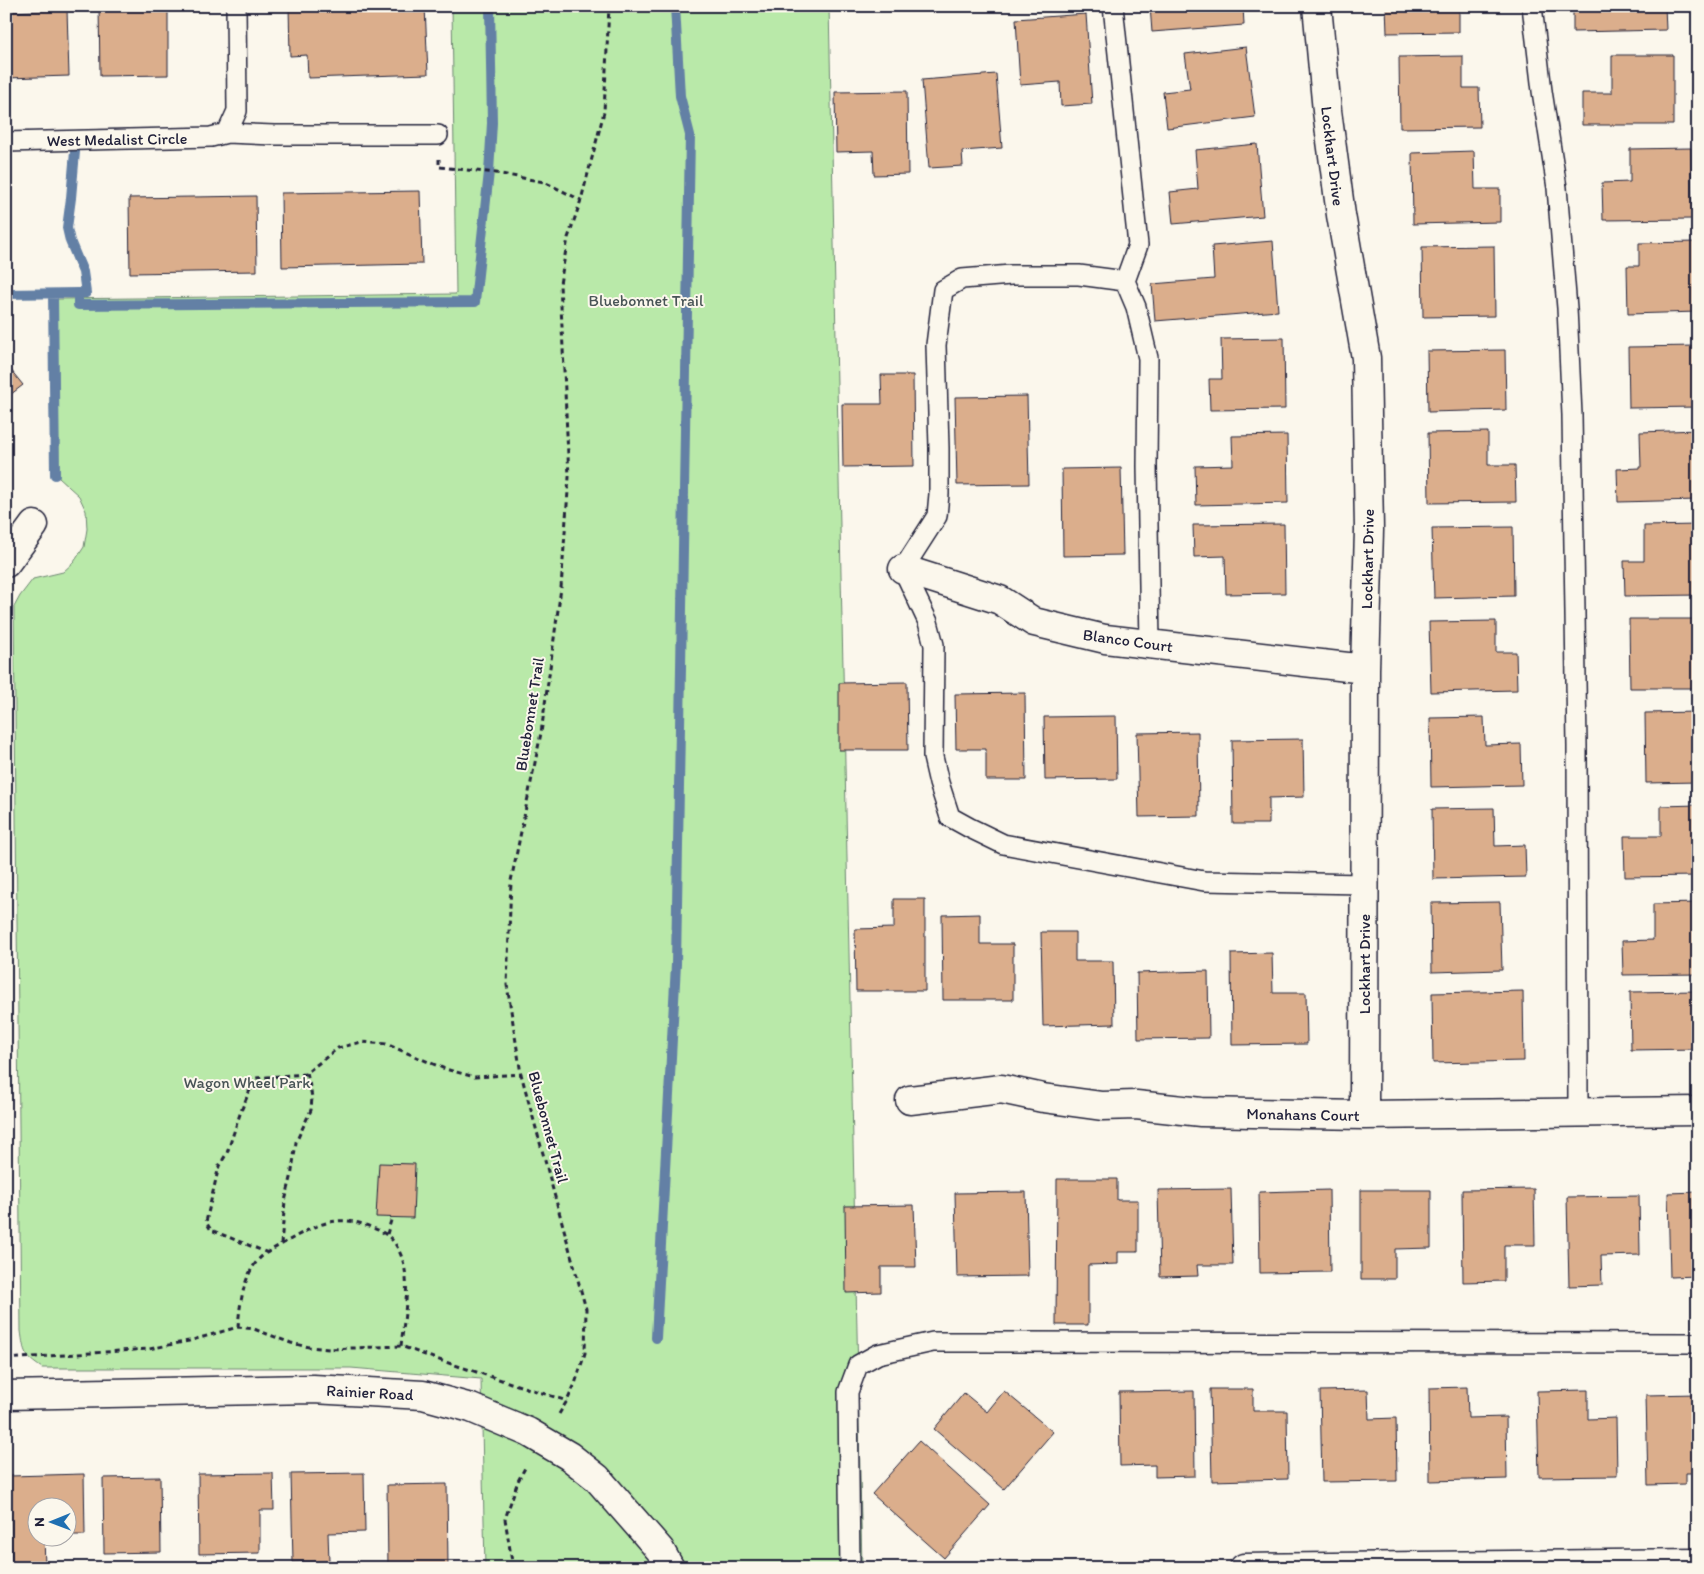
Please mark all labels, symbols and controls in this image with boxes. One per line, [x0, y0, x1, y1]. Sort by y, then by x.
street label: Lockhart Drive [1317, 105, 1348, 207]
street label: West Medalist Circle [47, 129, 188, 150]
park label: Bluebonnet Trail [589, 291, 704, 310]
street label: Lockhart Drive [1357, 509, 1378, 609]
street label: Blanco Court [1082, 625, 1174, 656]
street label: Bluebonnet Trail [511, 655, 548, 772]
street label: Lockhart Drive [1355, 914, 1374, 1014]
street label: Bluebonnet Trail [524, 1069, 573, 1186]
park label: Wagon Wheel Park [183, 1073, 311, 1092]
street label: Monahans Court [1246, 1104, 1360, 1125]
street label: Rainier Road [326, 1381, 414, 1404]
north arrow [28, 1496, 78, 1546]
text: N [31, 1517, 48, 1527]

